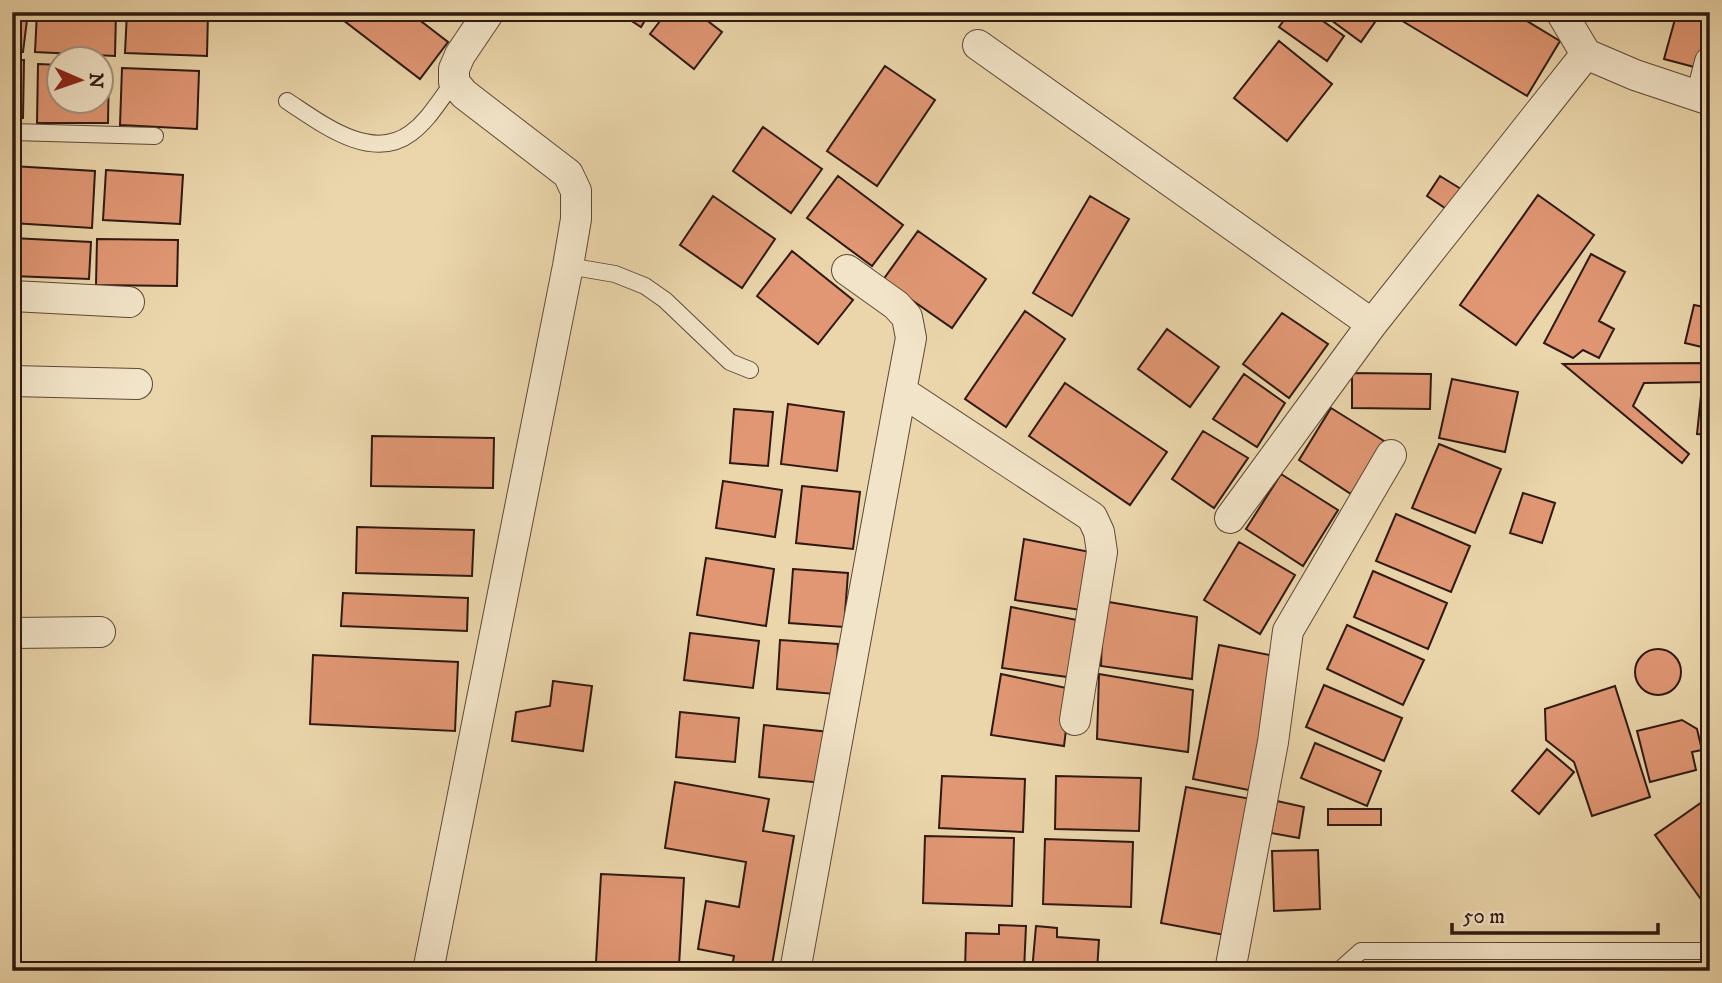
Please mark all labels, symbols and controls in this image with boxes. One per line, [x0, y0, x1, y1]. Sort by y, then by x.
north arrow [46, 46, 116, 116]
text: N [84, 72, 107, 89]
scale bar [1452, 892, 1659, 936]
text: 50 m [1463, 904, 1505, 930]

